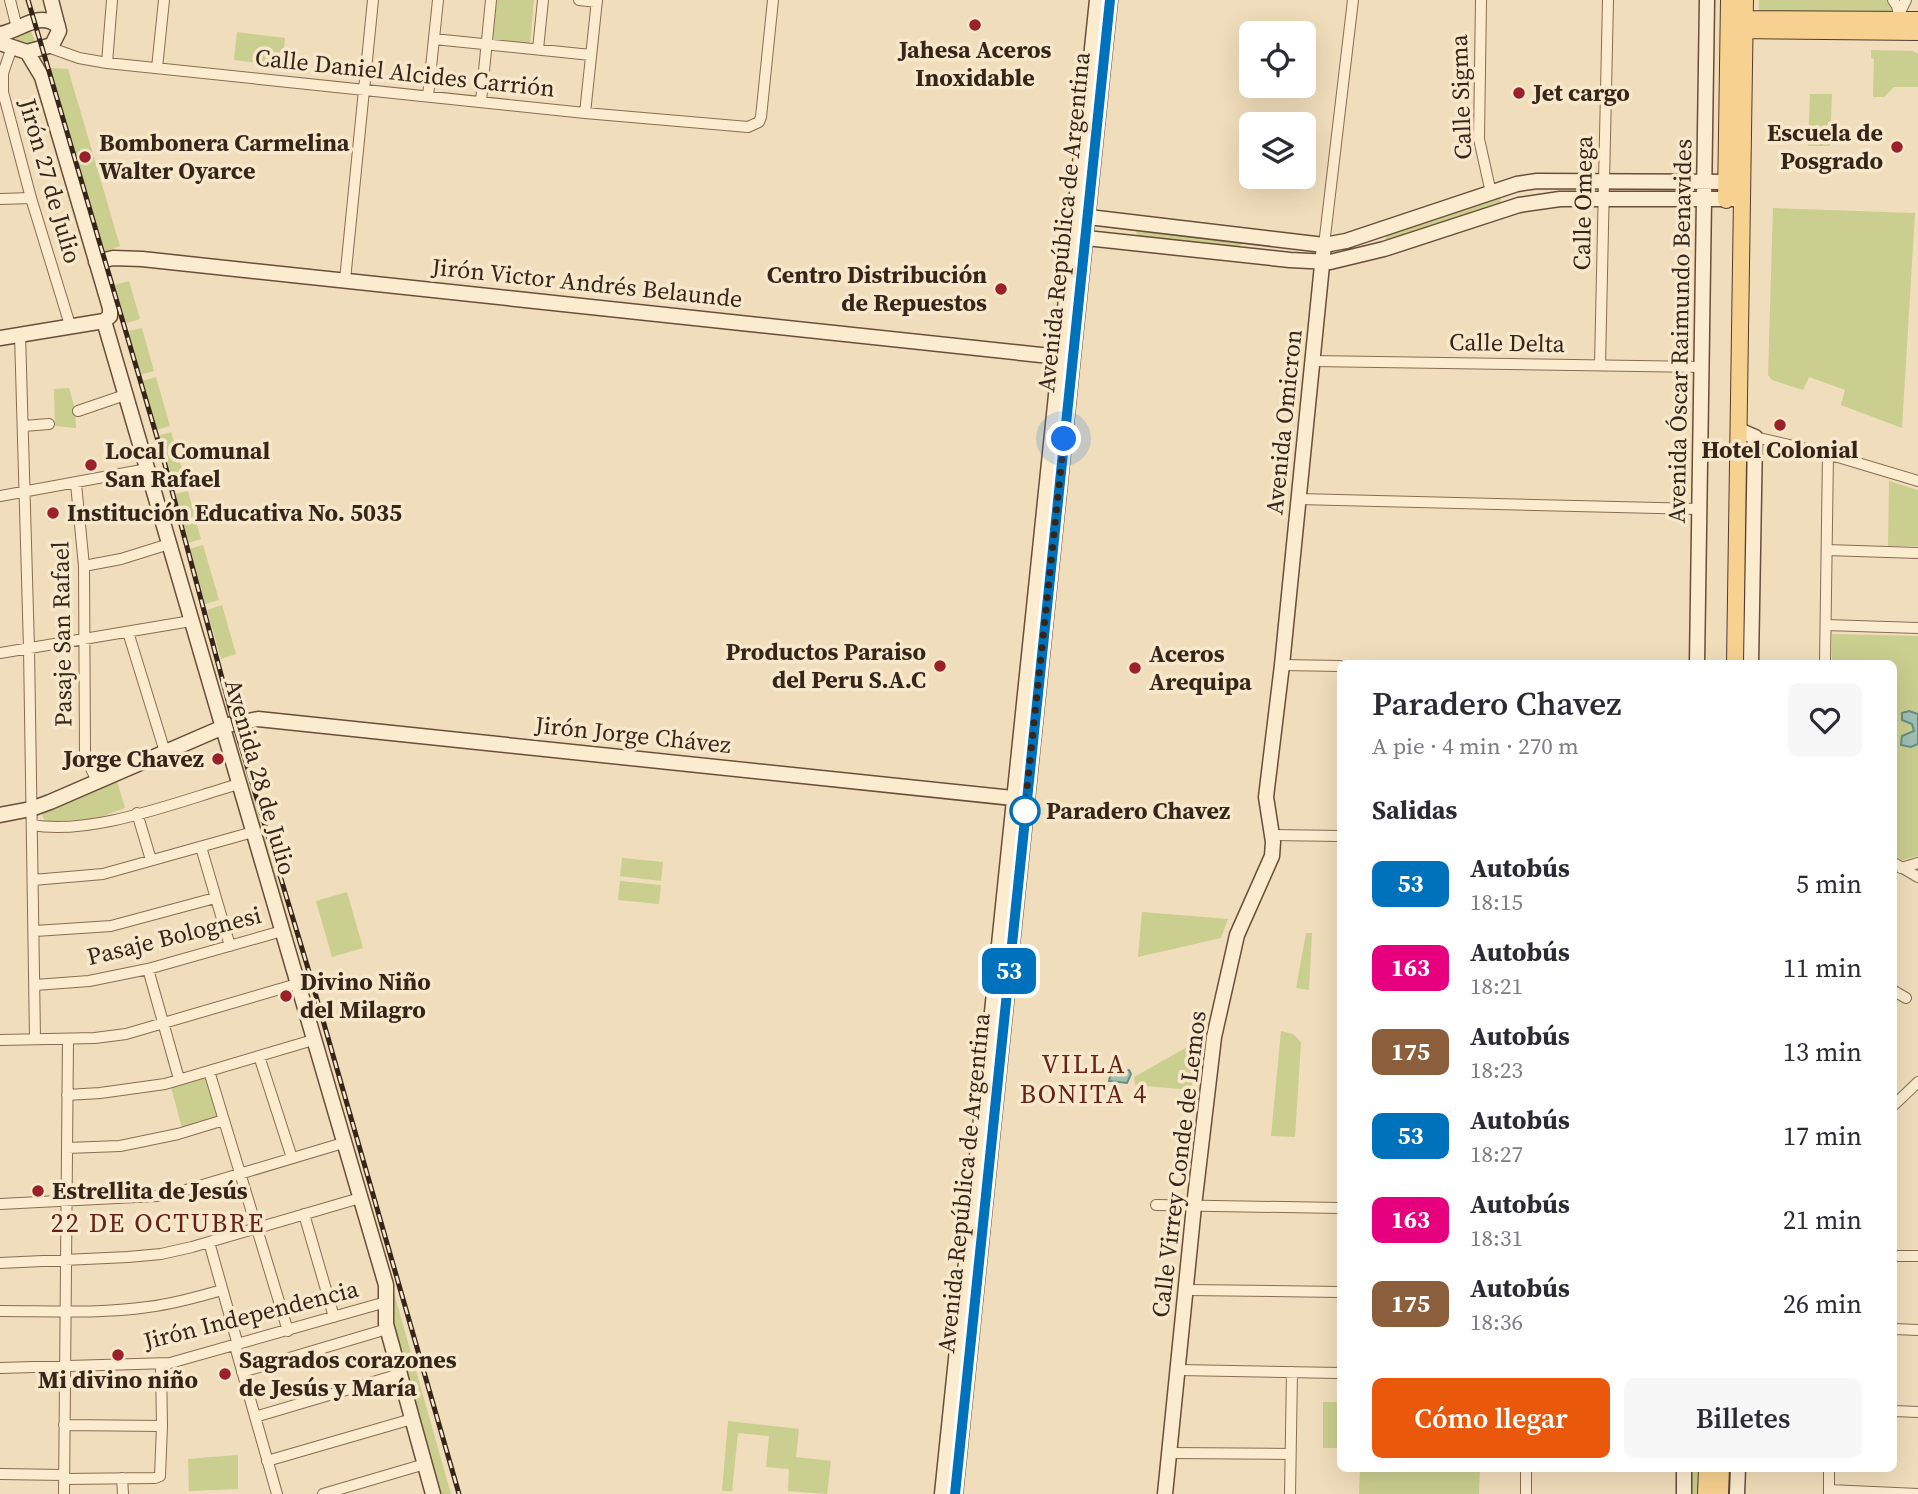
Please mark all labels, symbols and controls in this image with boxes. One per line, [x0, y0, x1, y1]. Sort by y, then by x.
marker: Jahesa Aceros Inoxidable [967, 17, 983, 33]
map controls [1239, 21, 1316, 189]
button: locate [1239, 21, 1316, 98]
place label: Jahesa Aceros Inoxidable [897, 33, 1051, 94]
street label: Calle Sigma [1442, 33, 1479, 160]
street label: Calle Daniel Alcides Carrión [254, 40, 557, 105]
street label: Avenida República de Argentina [1029, 50, 1098, 394]
place label: Jet cargo [1531, 76, 1630, 109]
marker: Jet cargo [1511, 85, 1527, 101]
street label: Jirón 27 de Julio [11, 94, 90, 267]
button: layers [1239, 112, 1316, 189]
place label: Escuela de Posgrado [1767, 116, 1883, 177]
place label: Bombonera Carmelina Walter Oyarce [99, 126, 350, 187]
street label: Calle Omega [1565, 135, 1600, 271]
street label: Avenida Óscar Raimundo Benavides [1660, 138, 1699, 524]
marker: Escuela de Posgrado [1889, 139, 1905, 155]
marker: Bombonera Carmelina Walter Oyarce [77, 149, 93, 165]
street label: Jirón Victor Andrés Belaunde [429, 250, 744, 315]
place label: Centro Distribución de Repuestos [767, 258, 987, 319]
marker: Centro Distribución de Repuestos [993, 281, 1009, 297]
street label: Calle Delta [1449, 325, 1566, 360]
street label: Avenida Omicron [1257, 328, 1310, 516]
marker: Hotel Colonial [1772, 417, 1788, 433]
your location [1046, 421, 1081, 456]
place label: Hotel Colonial [1701, 433, 1859, 466]
place label: Local Comunal San Rafael [105, 434, 270, 495]
marker: Local Comunal San Rafael [83, 457, 99, 473]
place label: Institución Educativa No. 5035 [67, 496, 402, 529]
marker: Institución Educativa No. 5035 [45, 505, 61, 521]
street label: Pasaje San Rafael [43, 541, 80, 727]
place label: Productos Paraiso del Peru S.A.C [726, 635, 926, 696]
place label: Aceros Arequipa [1149, 637, 1252, 698]
marker: Productos Paraiso del Peru S.A.C [932, 658, 948, 674]
marker: Aceros Arequipa [1127, 660, 1143, 676]
street label: Avenida 28 de Julio [217, 675, 304, 879]
text: Paradero Chavez [1372, 681, 1621, 726]
button: heart [1788, 683, 1862, 757]
street label: Jirón Jorge Chávez [532, 708, 733, 761]
text: A pie · 4 min · 270 m [1372, 730, 1579, 762]
place label: Jorge Chavez [61, 742, 204, 775]
marker: Jorge Chavez [210, 751, 226, 767]
text: Salidas [1372, 792, 1457, 828]
place label: Paradero Chavez [1046, 794, 1230, 827]
marker: Paradero Chavez [1010, 796, 1040, 826]
text: Autobús [1470, 850, 1570, 886]
text: 5 min [1796, 866, 1862, 902]
text: 53 [1397, 867, 1424, 900]
text: 18:15 [1470, 886, 1523, 918]
street label: Pasaje Bolognesi [83, 898, 265, 973]
text: Autobús [1470, 934, 1570, 970]
line badge: 53 [978, 948, 1040, 994]
text: 11 min [1783, 950, 1862, 986]
text: 163 [1391, 951, 1430, 984]
text: 53 [996, 954, 1022, 987]
place label: Divino Niño del Milagro [300, 965, 431, 1026]
text: 18:21 [1470, 970, 1523, 1002]
marker: Divino Niño del Milagro [278, 988, 294, 1004]
street label: Calle Virrey Conde de Lemos [1143, 1009, 1214, 1319]
street label: Avenida República de Argentina [929, 1011, 998, 1355]
text: Autobús [1470, 1018, 1570, 1054]
text: 13 min [1783, 1034, 1862, 1070]
text: 175 [1391, 1035, 1430, 1068]
district label: VILLA BONITA 4 [1020, 1046, 1148, 1112]
text: 18:23 [1470, 1054, 1523, 1086]
text: Autobús [1470, 1102, 1570, 1138]
text: 17 min [1783, 1118, 1862, 1154]
text: 53 [1397, 1119, 1424, 1152]
text: 18:27 [1470, 1138, 1523, 1170]
place label: Estrellita de Jesús [52, 1174, 248, 1207]
marker: Estrellita de Jesús [30, 1183, 46, 1199]
text: Autobús [1470, 1186, 1570, 1222]
text: 21 min [1783, 1202, 1862, 1238]
text: 163 [1391, 1203, 1430, 1236]
district label: 22 DE OCTUBRE [51, 1205, 265, 1241]
text: 18:31 [1470, 1222, 1523, 1254]
text: Autobús [1470, 1270, 1570, 1306]
street label: Jirón Independencia [139, 1272, 363, 1357]
text: 26 min [1783, 1286, 1862, 1322]
text: 175 [1391, 1287, 1430, 1320]
text: 18:36 [1470, 1306, 1523, 1338]
place label: Sagrados corazones de Jesús y María [239, 1343, 457, 1404]
marker: Mi divino niño [110, 1347, 126, 1363]
place label: Mi divino niño [38, 1363, 198, 1396]
marker: Sagrados corazones de Jesús y María [217, 1366, 233, 1382]
button: Cómo llegar [1372, 1378, 1610, 1458]
button: Billetes [1624, 1378, 1862, 1458]

